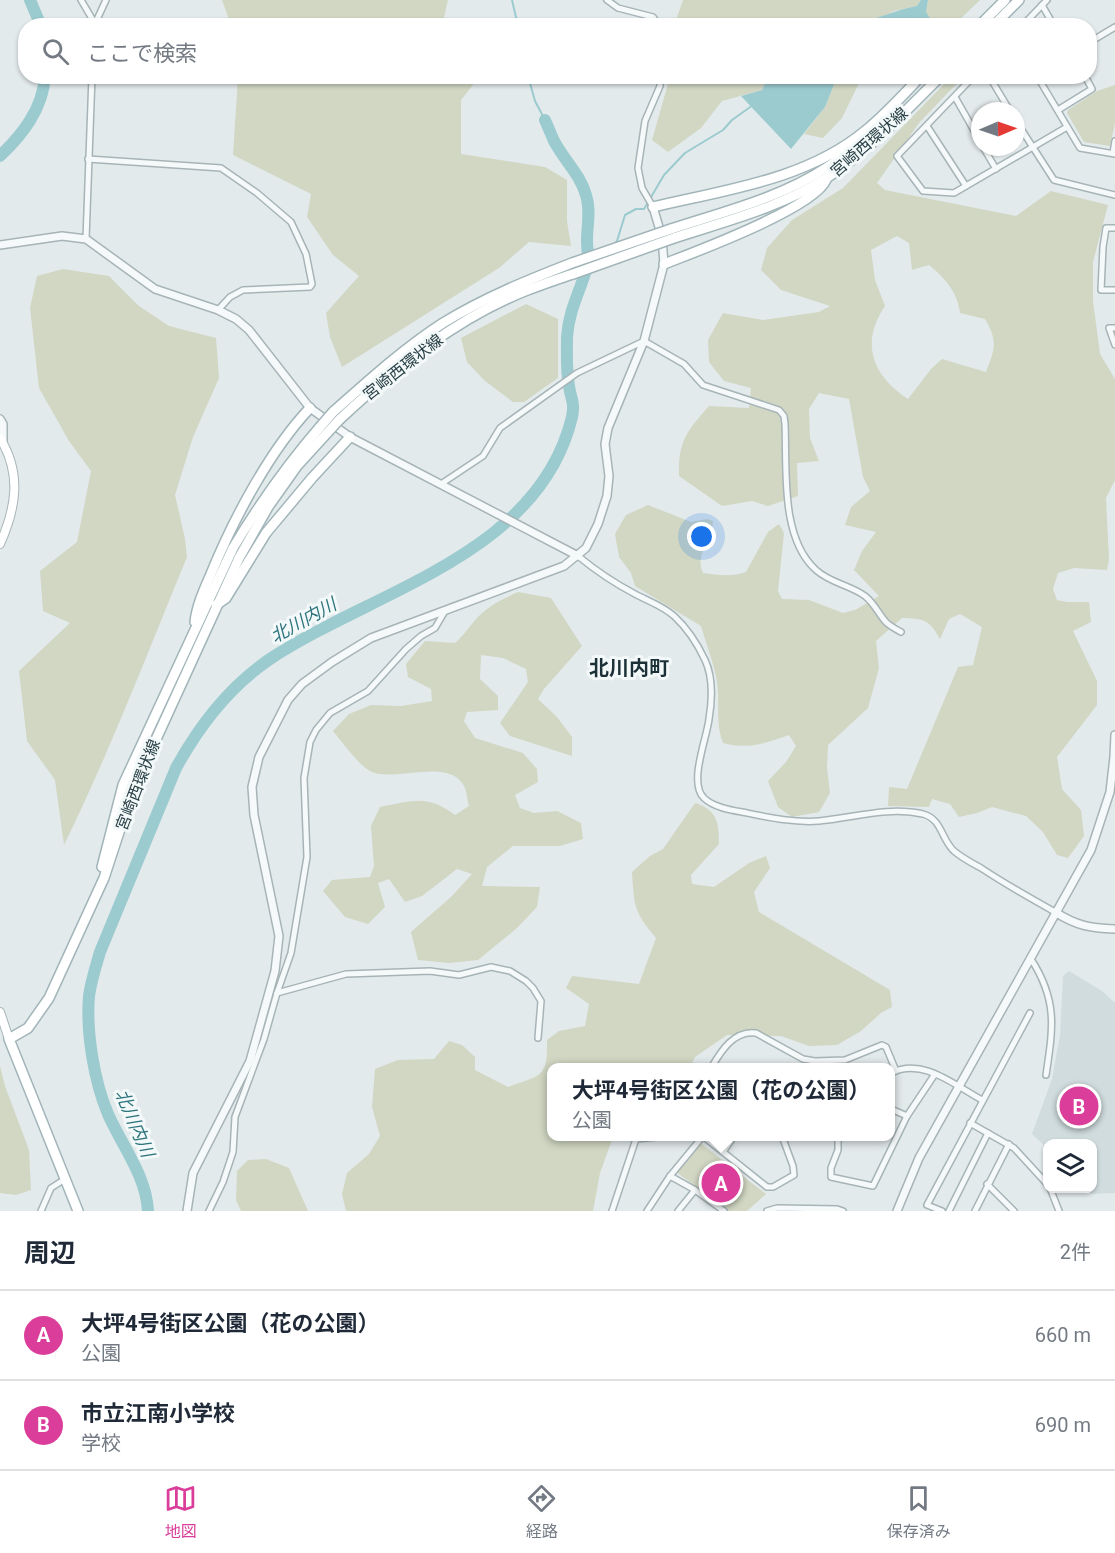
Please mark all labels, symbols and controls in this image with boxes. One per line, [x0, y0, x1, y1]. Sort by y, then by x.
search box [18, 18, 1097, 84]
icon: search [39, 35, 72, 68]
text: ここで検索 [87, 41, 197, 66]
north arrow [971, 102, 1025, 156]
street label: 宮崎西環状線 [827, 103, 911, 181]
street label: 宮崎西環状線 [359, 330, 447, 404]
your location [687, 522, 716, 551]
water label: 北川内川 [266, 592, 341, 647]
district label: 北川内町 [589, 656, 669, 680]
street label: 宮崎西環状線 [112, 737, 164, 833]
popup [547, 1063, 895, 1141]
text: 大坪4号街区公園（花の公園） [572, 1078, 870, 1103]
pin: B [1060, 1084, 1098, 1128]
water label: 北川内川 [111, 1086, 160, 1162]
text: 公園 [572, 1108, 612, 1132]
map controls [1043, 1139, 1097, 1193]
button: layers [1043, 1139, 1097, 1193]
pin: A [702, 1160, 740, 1206]
text: 周辺 [24, 1238, 76, 1268]
text: 2件 [1060, 1240, 1091, 1264]
text: 大坪4号街区公園（花の公園） [81, 1311, 380, 1336]
text: A [37, 1323, 50, 1347]
text: 660 m [1035, 1323, 1091, 1347]
text: 公園 [81, 1341, 121, 1365]
text: 市立江南小学校 [81, 1401, 235, 1426]
text: B [37, 1413, 50, 1437]
text: 690 m [1035, 1413, 1091, 1437]
text: 学校 [81, 1431, 121, 1455]
tab: 地図 [164, 1482, 197, 1542]
tab: 経路 [525, 1482, 558, 1542]
tab: 保存済み [887, 1482, 951, 1542]

